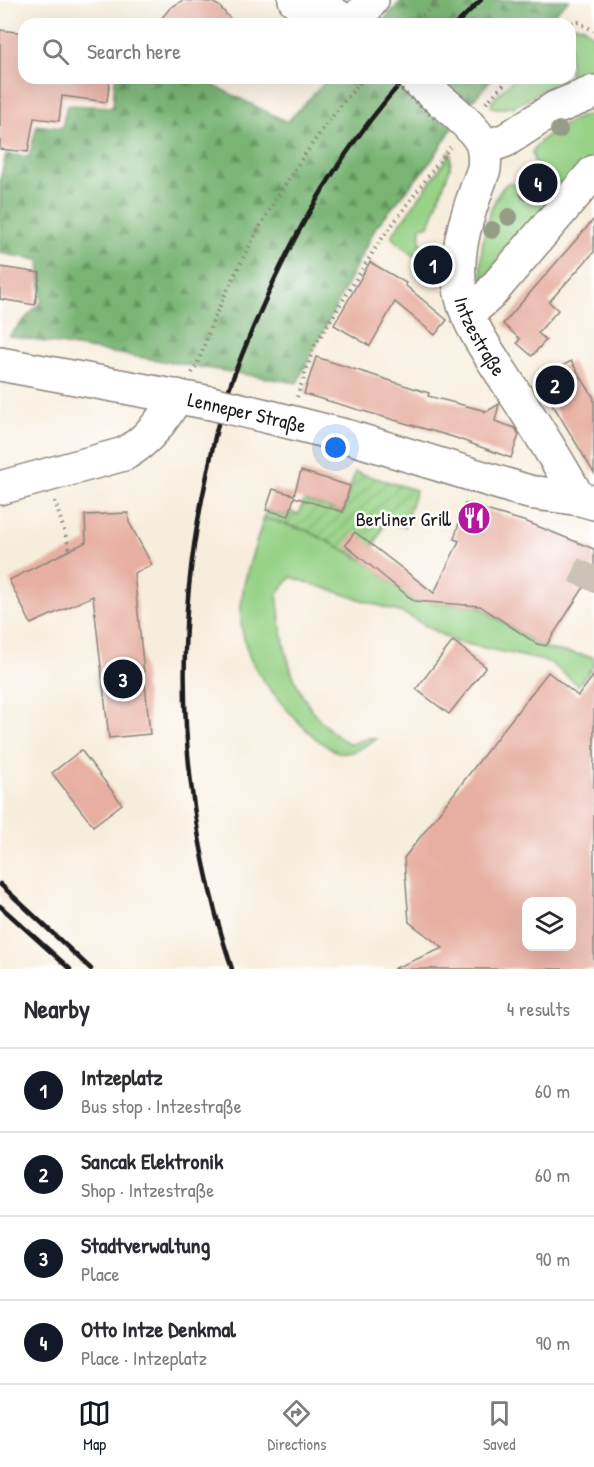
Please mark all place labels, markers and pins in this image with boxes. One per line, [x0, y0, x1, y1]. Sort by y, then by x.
pin: 4 [518, 160, 558, 206]
pin: 1 [414, 242, 452, 288]
pin: 2 [536, 362, 574, 408]
restaurant icon: Berliner Grill [456, 500, 492, 536]
place label: Berliner Grill [356, 505, 451, 532]
pin: 3 [104, 656, 142, 702]

